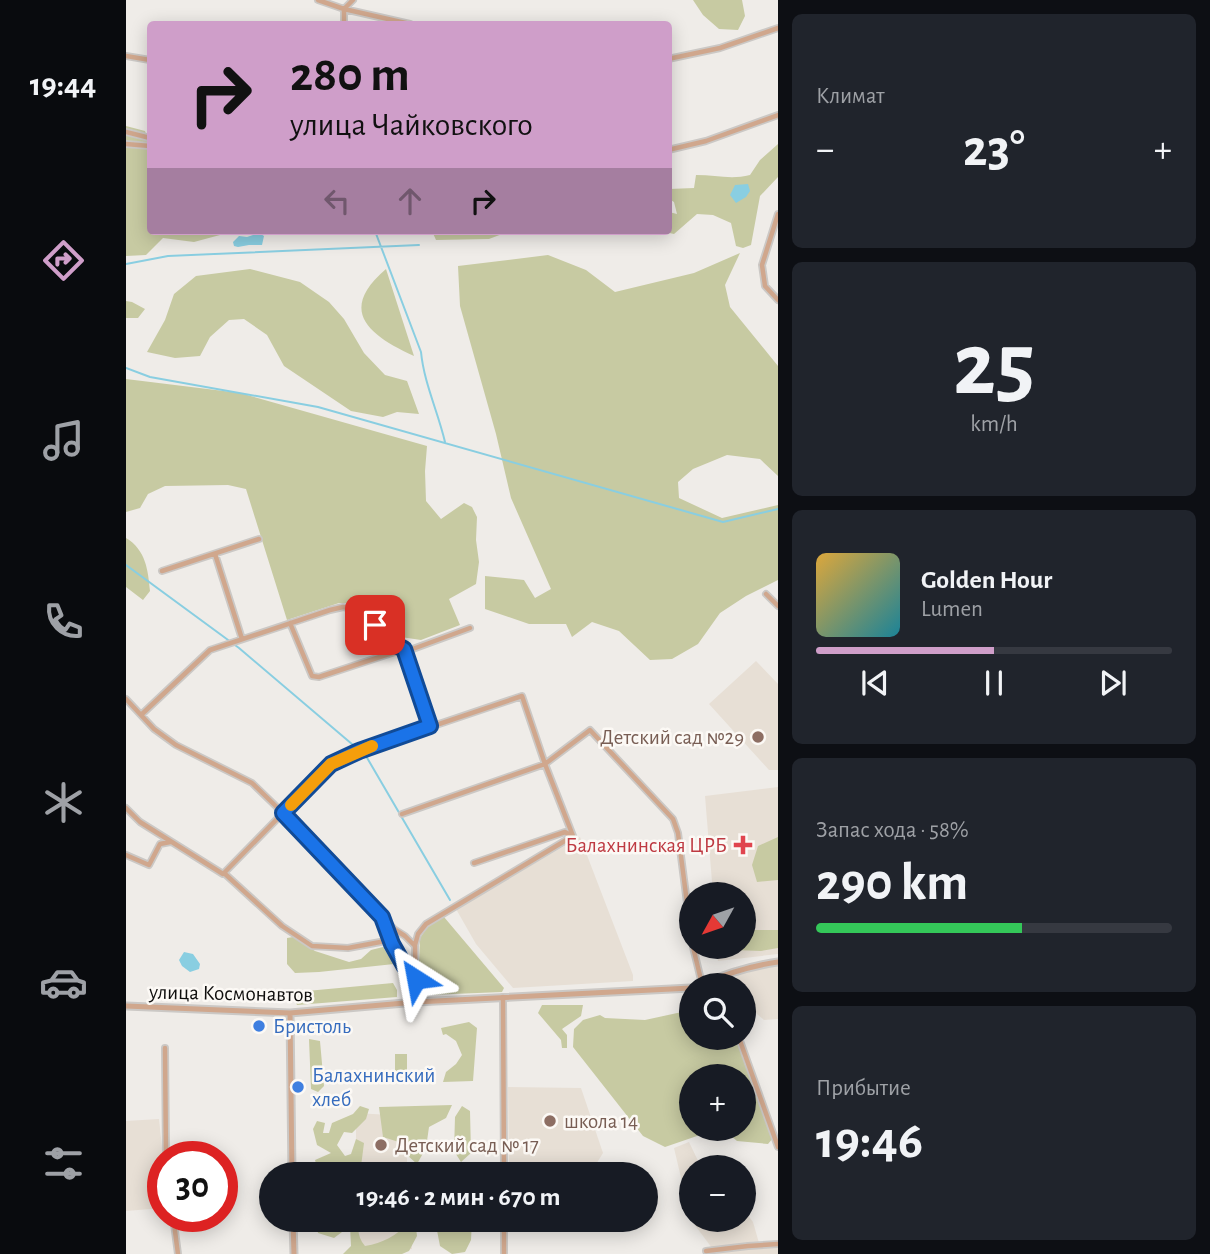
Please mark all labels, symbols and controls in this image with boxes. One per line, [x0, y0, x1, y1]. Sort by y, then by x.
icon: right [175, 49, 266, 140]
text: 280 m [290, 51, 410, 100]
text: 19:44 [30, 69, 96, 101]
text: Климат [816, 85, 885, 108]
text: улица Чайковского [290, 109, 533, 141]
text: 23° [963, 123, 1025, 175]
text: − [816, 131, 834, 169]
text: + [1154, 131, 1172, 169]
icon: left [318, 182, 356, 220]
icon: ahead [391, 182, 429, 220]
icon: right [464, 182, 502, 220]
icon: directions [39, 236, 88, 285]
text: 25 [953, 320, 1035, 411]
text: km/h [970, 413, 1018, 436]
icon: music [39, 416, 88, 465]
text: Golden Hour [921, 567, 1052, 593]
pin [345, 595, 405, 655]
icon: phone [39, 597, 88, 646]
text: Lumen [921, 598, 983, 621]
icon: arrive [356, 606, 394, 644]
icon: previous [856, 664, 894, 702]
icon: pause [975, 664, 1013, 702]
icon: next [1094, 664, 1132, 702]
place label: Детский сад №29 [600, 727, 744, 748]
marker: Детский сад №29 [750, 729, 766, 745]
icon: climate [39, 778, 88, 827]
text: Запас хода · 58% [816, 819, 969, 842]
place label: Балахнинская ЦРБ [565, 835, 727, 856]
marker: Балахнинская ЦРБ [733, 835, 753, 855]
text: 290 km [816, 857, 968, 909]
north arrow [679, 882, 756, 959]
map controls [679, 882, 756, 1232]
position arrow [379, 942, 453, 1016]
icon: car [39, 958, 88, 1007]
button: search [679, 973, 756, 1050]
street label: улица Космонавтов [148, 982, 313, 1005]
place label: Бристоль [273, 1016, 351, 1037]
marker: Бристоль [251, 1018, 267, 1034]
button: + [679, 1064, 756, 1141]
place label: Балахнинский хлеб [312, 1065, 435, 1110]
text: Прибытие [816, 1077, 911, 1100]
marker: Балахнинский хлеб [290, 1079, 306, 1095]
place label: школа 14 [564, 1111, 638, 1132]
marker: школа 14 [542, 1113, 558, 1129]
text: 19:46 [816, 1115, 923, 1167]
place label: Детский сад № 17 [395, 1135, 539, 1156]
marker: Детский сад № 17 [373, 1137, 389, 1153]
icon: filters [39, 1139, 88, 1188]
speed limit sign: 30 [147, 1141, 238, 1232]
button: − [679, 1155, 756, 1232]
text: 19:46 · 2 мин · 670 m [356, 1184, 561, 1210]

